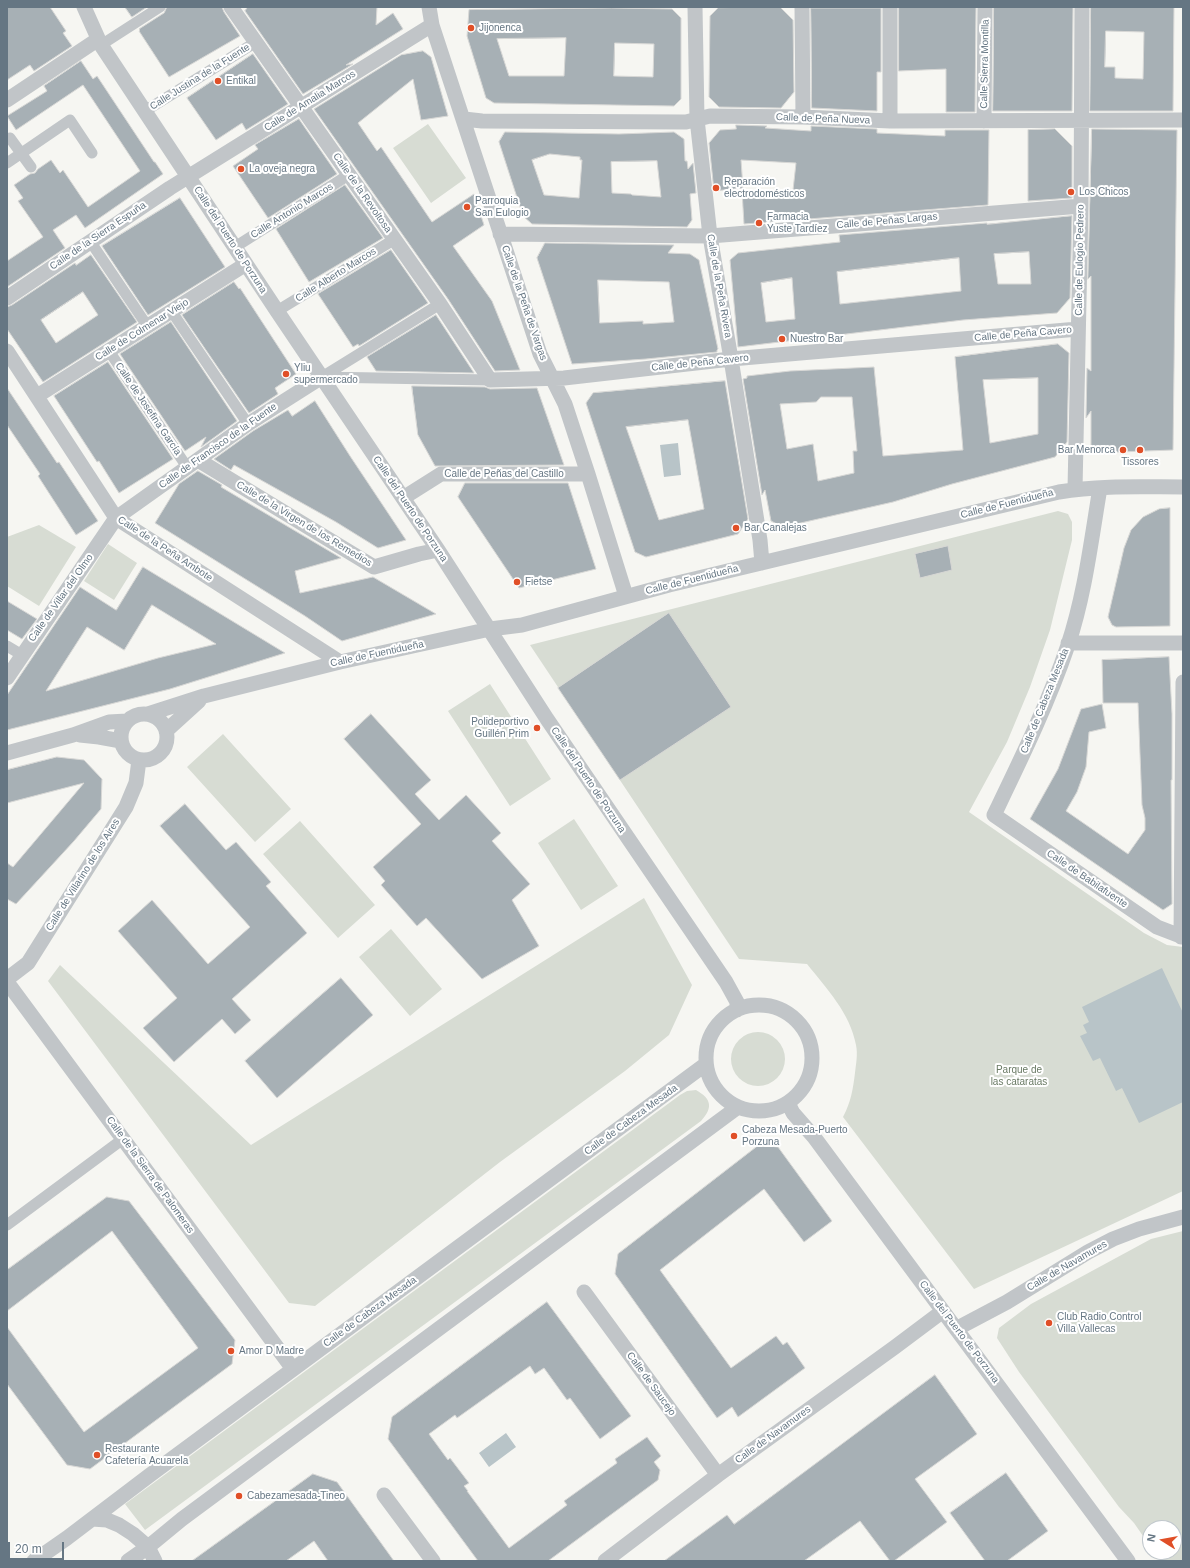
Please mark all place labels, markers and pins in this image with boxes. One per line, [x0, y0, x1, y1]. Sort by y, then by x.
place label: Jijonenca [479, 22, 521, 34]
marker: Jijonenca [466, 23, 476, 33]
place label: Entikal [226, 75, 256, 87]
marker: Entikal [213, 76, 223, 86]
place label: La oveja negra [249, 163, 315, 175]
marker: La oveja negra [236, 164, 246, 174]
place label: Reparación electrodomésticos [724, 176, 805, 200]
marker: Reparación electrodomésticos [711, 183, 721, 193]
place label: Los Chicos [1079, 186, 1128, 198]
marker: Los Chicos [1066, 187, 1076, 197]
place label: Parroquia San Eulogio [475, 195, 529, 218]
marker: Parroquia San Eulogio [462, 202, 472, 212]
place label: Farmacia Yuste Tardíez [767, 211, 828, 234]
marker: Farmacia Yuste Tardíez [754, 218, 764, 228]
place label: Nuestro Bar [790, 333, 843, 345]
marker: Nuestro Bar [777, 334, 787, 344]
place label: Yliu supermercado [294, 362, 358, 386]
marker: Yliu supermercado [281, 369, 291, 379]
place label: Bar Menorca [1058, 444, 1115, 456]
marker: Bar Menorca [1118, 445, 1128, 455]
marker: Tissores [1135, 445, 1145, 455]
place label: Tissores [1121, 456, 1159, 468]
place label: Bar Canalejas [744, 522, 807, 534]
marker: Bar Canalejas [731, 523, 741, 533]
place label: Fietse [525, 576, 552, 588]
marker: Fietse [512, 577, 522, 587]
place label: Polideportivo Guillén Prim [471, 716, 529, 740]
marker: Polideportivo Guillén Prim [532, 723, 542, 733]
place label: Cabeza Mesada-Puerto Porzuna [742, 1124, 848, 1148]
marker: Cabeza Mesada-Puerto Porzuna [729, 1131, 739, 1141]
place label: Club Radio Control Villa Vallecas [1057, 1311, 1141, 1334]
marker: Club Radio Control Villa Vallecas [1044, 1318, 1054, 1328]
place label: Amor D Madre [239, 1345, 304, 1357]
marker: Amor D Madre [226, 1346, 236, 1356]
place label: Restaurante Cafetería Acuarela [105, 1443, 188, 1466]
marker: Restaurante Cafetería Acuarela [92, 1450, 102, 1460]
place label: Cabezamesada-Tineo [247, 1490, 345, 1502]
marker: Cabezamesada-Tineo [234, 1491, 244, 1501]

